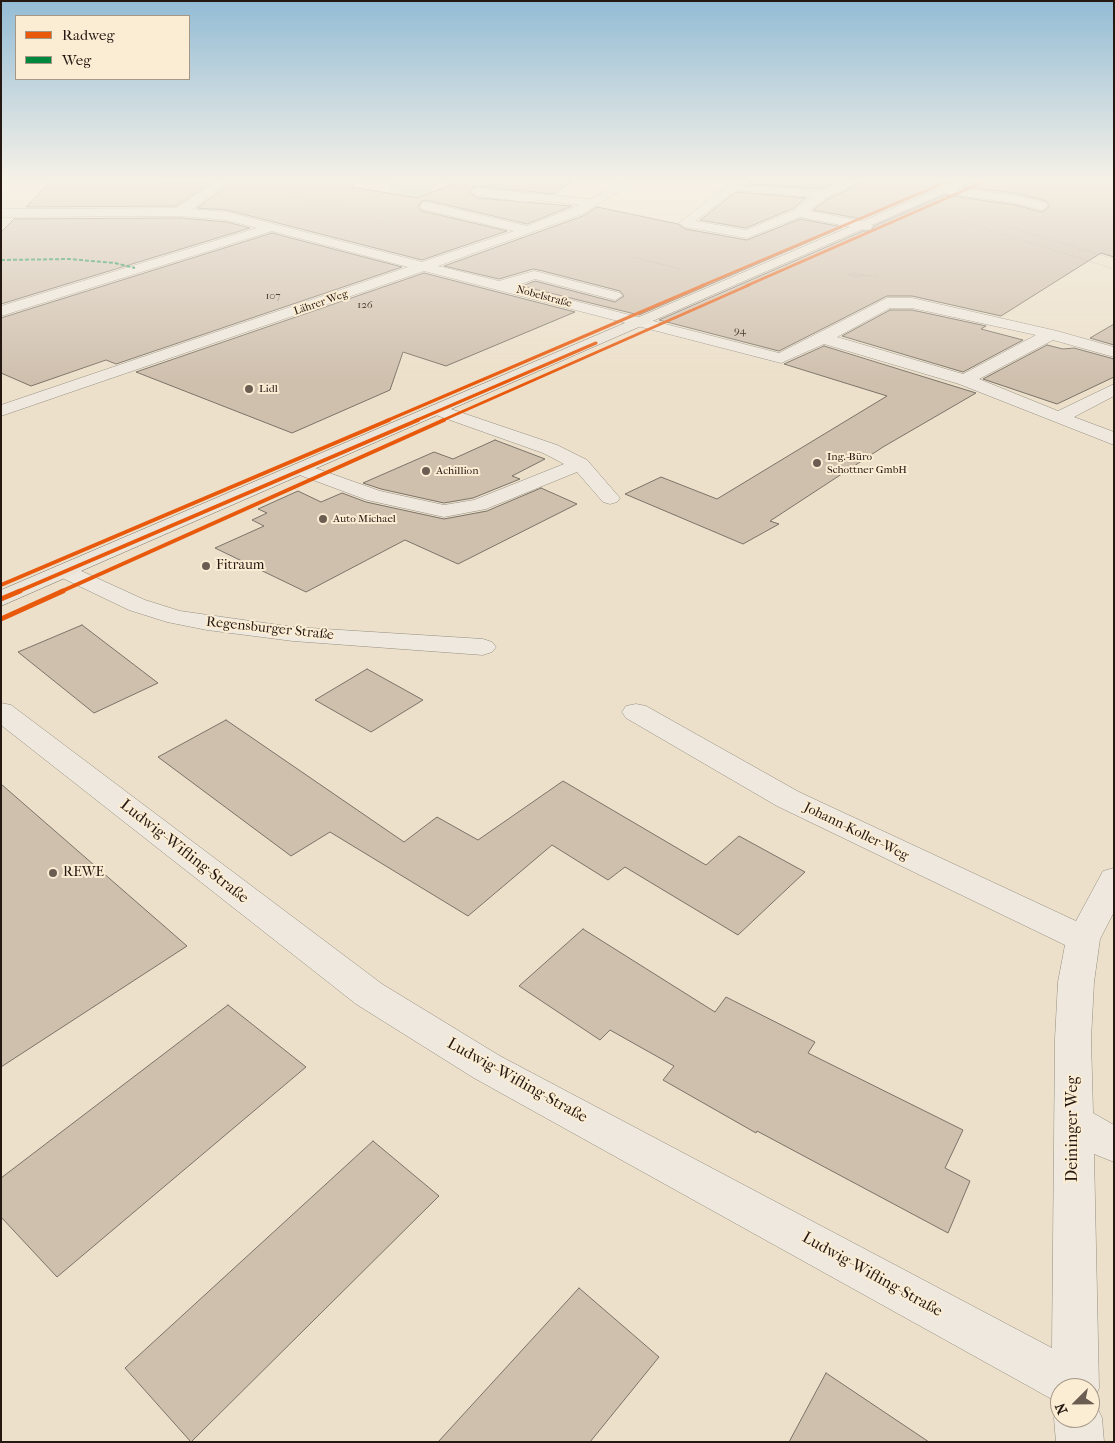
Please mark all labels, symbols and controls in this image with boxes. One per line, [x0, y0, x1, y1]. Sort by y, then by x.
legend [15, 15, 190, 80]
text: Radweg [62, 26, 114, 44]
text: Weg [62, 51, 91, 69]
street label: Nobelstraße [515, 283, 573, 311]
street label: Lährer Weg [292, 288, 350, 318]
house number: 107 [265, 289, 281, 303]
house number: 126 [357, 298, 373, 312]
house number: 94 [734, 324, 746, 338]
place label: Lidl [259, 382, 278, 396]
marker: Lidl [243, 383, 255, 395]
place label: Ing.-Büro Schottner GmbH [827, 450, 907, 476]
marker: Ing.-Büro Schottner GmbH [811, 457, 823, 469]
place label: Achillion [436, 464, 479, 478]
marker: Achillion [420, 465, 432, 477]
place label: Auto Michael [333, 512, 396, 526]
marker: Auto Michael [317, 513, 329, 525]
place label: Fitraum [216, 558, 264, 574]
marker: Fitraum [200, 560, 212, 572]
street label: Regensburger Straße [205, 614, 335, 644]
street label: Ludwig-Wifling-Straße [116, 796, 252, 908]
street label: Johann-Koller-Weg [801, 799, 911, 865]
place label: REWE [63, 865, 104, 881]
marker: REWE [47, 867, 59, 879]
street label: Ludwig-Wifling-Straße [443, 1034, 591, 1128]
street label: Deininger Weg [1063, 1076, 1083, 1182]
street label: Ludwig-Wifling-Straße [798, 1228, 946, 1322]
north arrow [1050, 1378, 1100, 1428]
text: N [1052, 1400, 1072, 1417]

